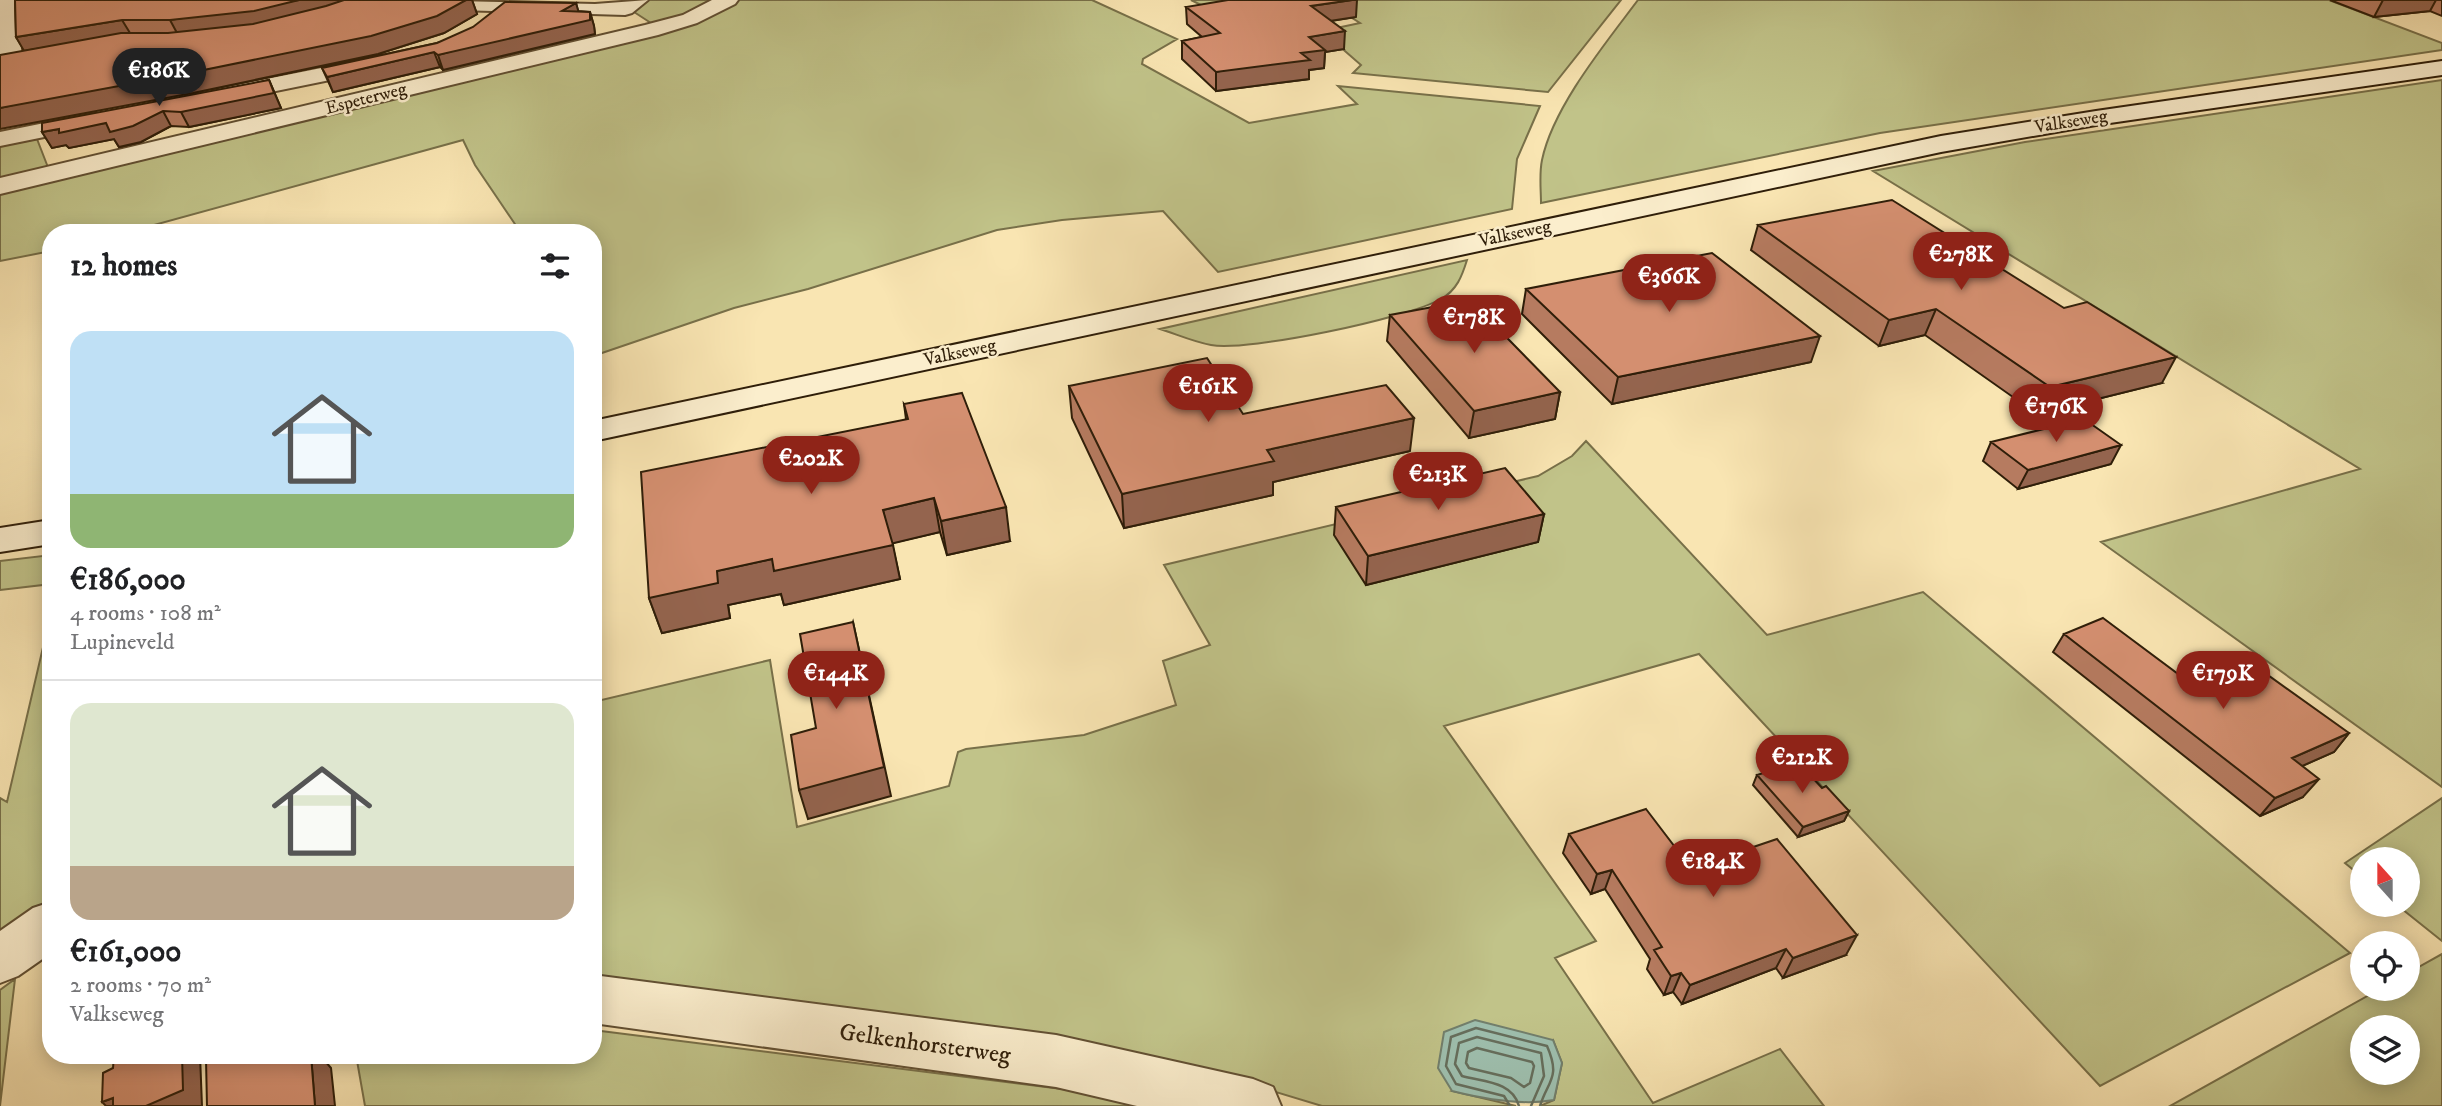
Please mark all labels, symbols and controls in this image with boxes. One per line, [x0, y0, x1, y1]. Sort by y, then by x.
pin: €186K [110, 48, 208, 108]
text: €186K [128, 56, 190, 85]
street label: Espeterweg [323, 78, 409, 120]
street label: Valkseweg [2032, 105, 2109, 139]
street label: Valkseweg [1476, 216, 1553, 253]
pin: €278K [1912, 232, 2010, 292]
text: €278K [1929, 240, 1993, 269]
icon: filters [536, 247, 574, 285]
text: 12 homes [70, 248, 177, 285]
pin: €366K [1620, 254, 1718, 314]
text: €366K [1638, 262, 1700, 291]
pin: €178K [1425, 296, 1523, 355]
text: €178K [1443, 303, 1505, 332]
street label: Valkseweg [921, 335, 998, 372]
pin: €161K [1159, 364, 1257, 424]
text: €161K [1179, 372, 1237, 401]
icon: home [259, 376, 385, 502]
pin: €176K [2007, 384, 2105, 444]
text: €176K [2025, 392, 2087, 421]
pin: €202K [762, 436, 860, 496]
text: €202K [779, 444, 843, 473]
pin: €213K [1389, 452, 1487, 512]
text: €213K [1409, 460, 1467, 489]
text: €186,000 [70, 562, 186, 599]
text: 4 rooms · 108 m² [70, 599, 221, 628]
text: Lupineveld [70, 628, 175, 657]
pin: €144K [787, 652, 885, 711]
pin: €179K [2174, 652, 2272, 711]
text: €144K [804, 659, 868, 688]
text: €179K [2192, 659, 2254, 688]
pin: €212K [1753, 736, 1851, 795]
text: €212K [1772, 743, 1832, 772]
icon: home [259, 748, 385, 874]
pin: €184K [1664, 839, 1762, 899]
text: €184K [1682, 847, 1744, 876]
north arrow [2350, 847, 2420, 917]
map controls [2350, 847, 2420, 1085]
button: locate [2350, 931, 2420, 1001]
text: €161,000 [70, 934, 181, 971]
text: 2 rooms · 70 m² [70, 971, 211, 1000]
text: Valkseweg [70, 1000, 164, 1029]
button: layers [2350, 1015, 2420, 1085]
street label: Gelkenhorsterweg [837, 1017, 1013, 1071]

